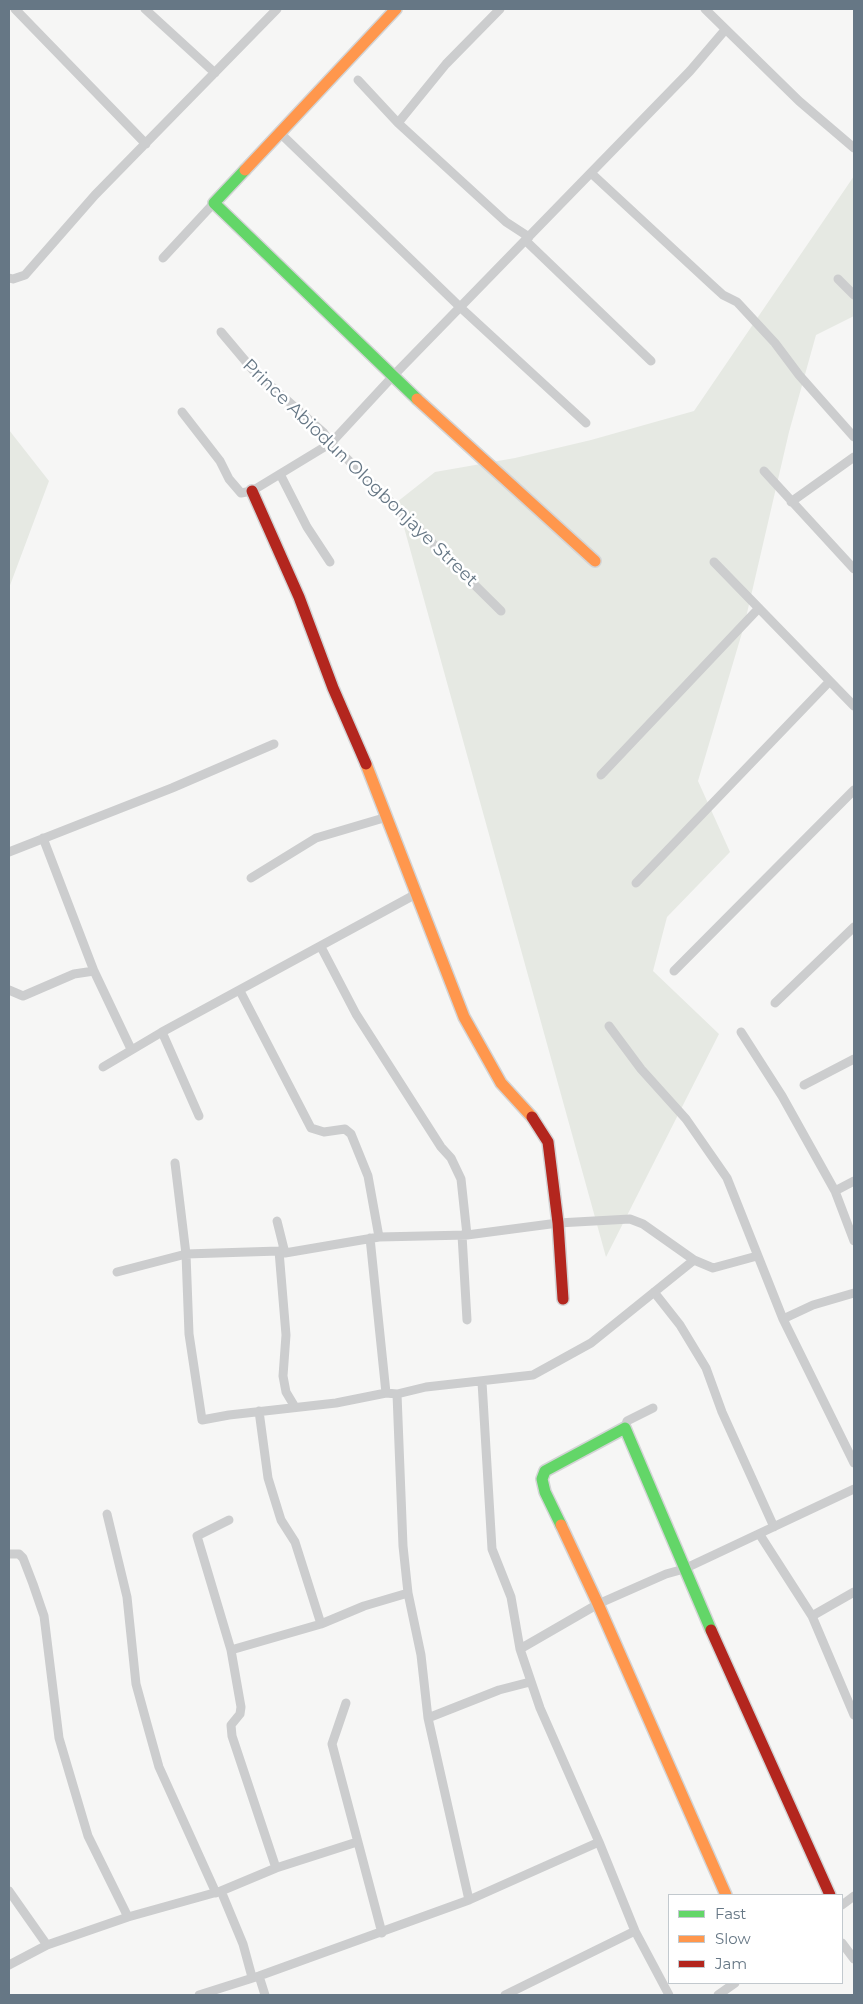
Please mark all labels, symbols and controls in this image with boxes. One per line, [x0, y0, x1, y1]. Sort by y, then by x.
street label: Prince Abiodun Ologbonjaye Street [238, 355, 482, 591]
legend [668, 1894, 843, 1984]
text: Fast [715, 1904, 746, 1923]
text: Slow [715, 1929, 751, 1948]
text: Jam [715, 1954, 747, 1973]

